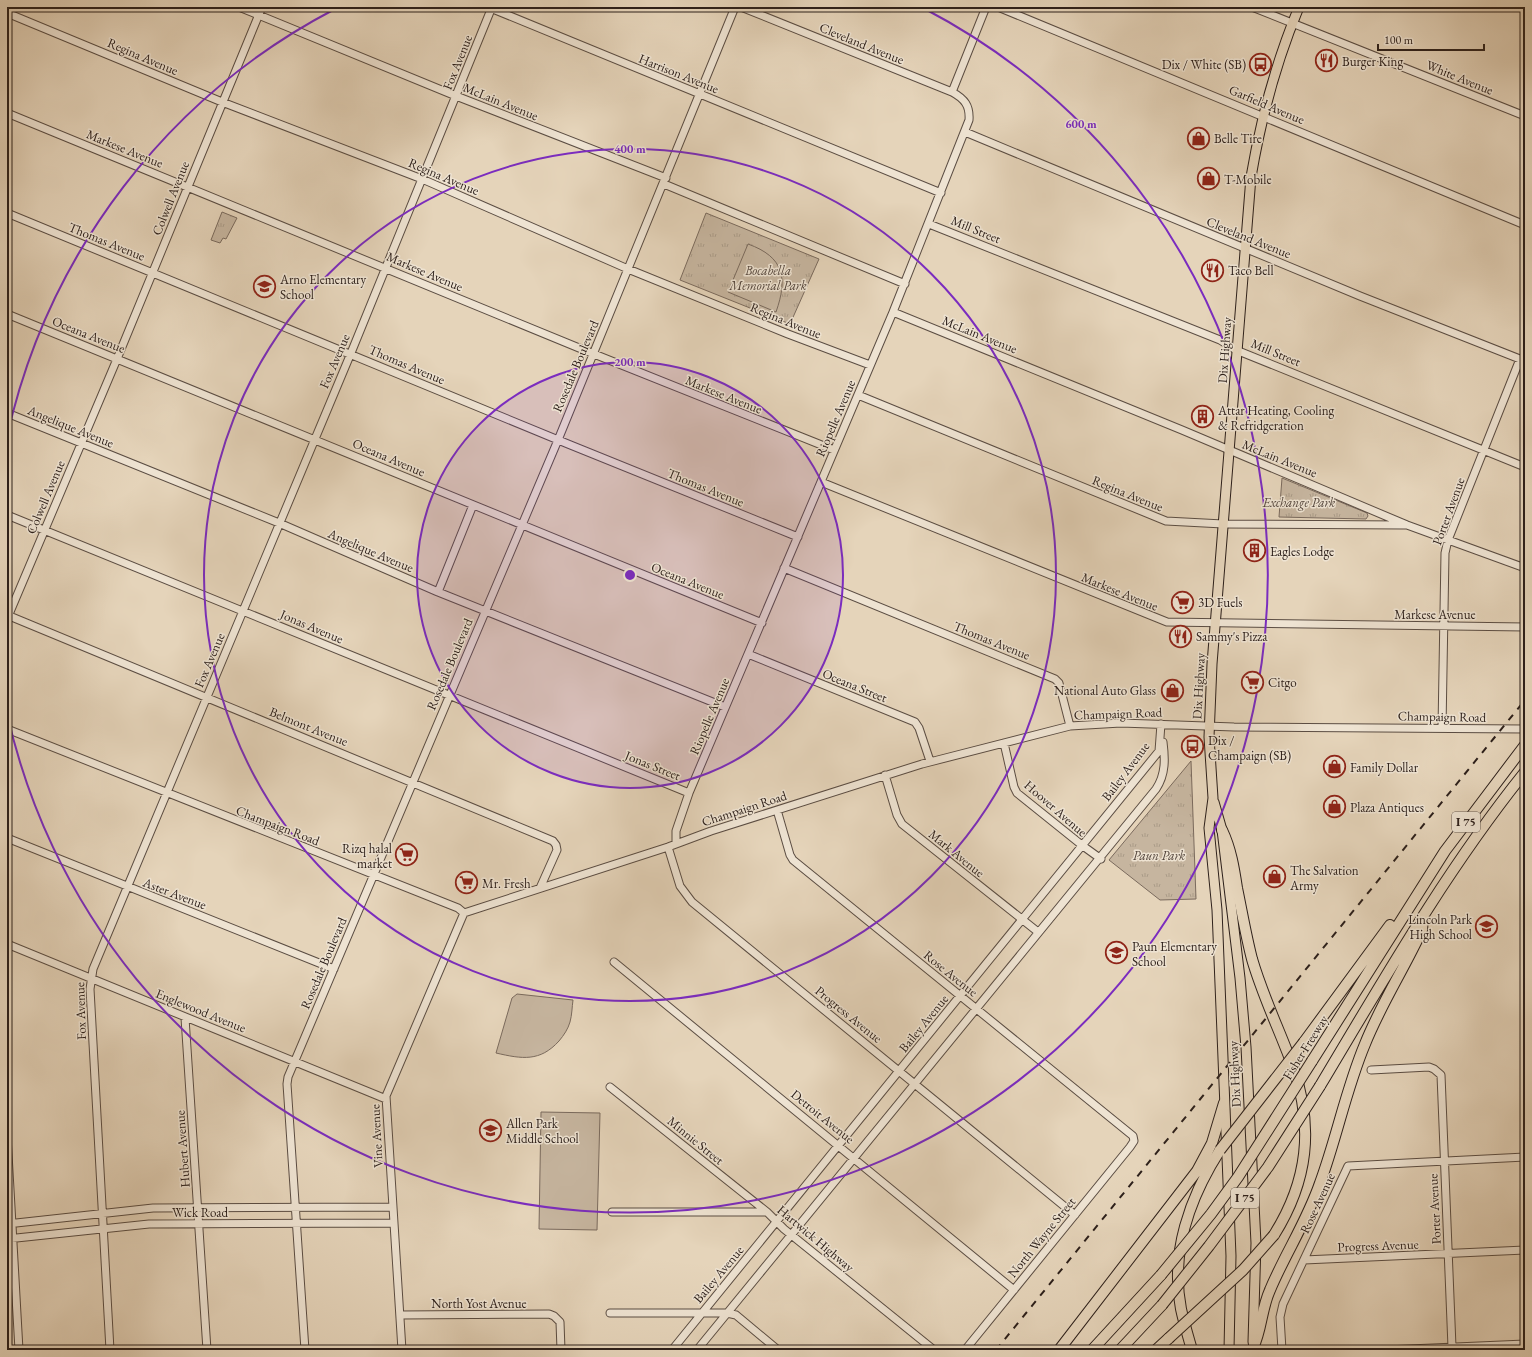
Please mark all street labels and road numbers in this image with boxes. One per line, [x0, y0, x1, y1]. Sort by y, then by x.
street label: Cleveland Avenue [817, 19, 907, 68]
street label: Fox Avenue [439, 32, 476, 92]
street label: Regina Avenue [105, 34, 181, 79]
street label: Harrison Avenue [636, 50, 721, 97]
street label: White Avenue [1424, 56, 1496, 99]
street label: McLain Avenue [461, 79, 541, 124]
street label: Garfield Avenue [1226, 81, 1307, 128]
street label: Markese Avenue [84, 125, 166, 172]
street label: Regina Avenue [406, 154, 482, 199]
street label: Colwell Avenue [148, 159, 193, 238]
street label: Mill Street [948, 212, 1003, 247]
street label: Cleveland Avenue [1204, 213, 1294, 262]
street label: Thomas Avenue [66, 218, 148, 265]
street label: Markese Avenue [384, 248, 466, 295]
street label: Regina Avenue [748, 299, 824, 342]
street label: Oceana Avenue [50, 312, 128, 357]
street label: McLain Avenue [940, 312, 1020, 357]
street label: Dix Highway [1214, 316, 1235, 384]
street label: Rosedale Boulevard [548, 317, 603, 415]
street label: Fox Avenue [315, 331, 354, 391]
street label: Mill Street [1248, 335, 1303, 370]
street label: Thomas Avenue [366, 341, 448, 388]
street label: Markese Avenue [683, 371, 765, 418]
street label: Riopelle Avenue [812, 377, 859, 459]
street label: Angelique Avenue [24, 401, 116, 451]
street label: Oceana Avenue [350, 435, 428, 480]
street label: McLain Avenue [1240, 436, 1320, 481]
street label: Colwell Avenue [22, 458, 69, 537]
street label: Thomas Avenue [665, 464, 747, 511]
street label: Regina Avenue [1090, 472, 1166, 515]
street label: Porter Avenue [1428, 475, 1469, 547]
street label: Angelique Avenue [324, 524, 416, 576]
street label: Oceana Avenue [649, 558, 727, 603]
street label: Markese Avenue [1079, 568, 1161, 615]
street label: Jonas Avenue [277, 605, 346, 647]
street label: Markese Avenue [1394, 606, 1476, 623]
street label: Rosedale Boulevard [422, 615, 477, 713]
street label: Thomas Avenue [951, 617, 1033, 664]
street label: Fox Avenue [190, 630, 229, 690]
street label: Dix Highway [1188, 652, 1209, 720]
street label: Oceana Street [820, 665, 890, 706]
street label: Riopelle Avenue [686, 675, 733, 757]
street label: Belmont Avenue [267, 703, 351, 750]
street label: Champaign Road [1074, 703, 1163, 724]
street label: Champaign Road [1398, 707, 1487, 726]
street label: Bailey Avenue [1098, 738, 1153, 804]
street label: Jonas Street [622, 746, 683, 784]
street label: Hoover Avenue [1021, 776, 1091, 840]
street label: Champaign Road [699, 787, 789, 830]
street label: Champaign Road [234, 802, 323, 849]
road number: I 75 [1452, 812, 1480, 832]
street label: Mark Avenue [925, 826, 988, 881]
street label: Aster Avenue [140, 873, 209, 913]
street label: Rosedale Boulevard [296, 914, 351, 1012]
street label: Rose Avenue [920, 946, 981, 1000]
street label: Fox Avenue [71, 982, 90, 1040]
street label: Progress Avenue [812, 982, 886, 1047]
street label: Englewood Avenue [153, 985, 248, 1036]
street label: Bailey Avenue [895, 991, 952, 1056]
street label: Fisher Freeway [1279, 1011, 1332, 1083]
street label: Dix Highway [1224, 1040, 1245, 1108]
street label: Detroit Avenue [787, 1086, 858, 1147]
street label: Vine Avenue [366, 1104, 387, 1168]
street label: Hubert Avenue [171, 1110, 194, 1188]
street label: Minnie Street [664, 1112, 727, 1168]
street label: Rose Avenue [1296, 1170, 1339, 1236]
street label: Porter Avenue [1424, 1173, 1445, 1245]
road number: I 75 [1231, 1188, 1259, 1208]
street label: North Wayne Street [1004, 1194, 1079, 1281]
street label: Hartwick Highway [774, 1201, 858, 1276]
street label: Wick Road [172, 1204, 228, 1221]
street label: Progress Avenue [1337, 1236, 1419, 1255]
street label: Bailey Avenue [689, 1242, 747, 1307]
street label: North Yost Avenue [431, 1295, 527, 1312]

